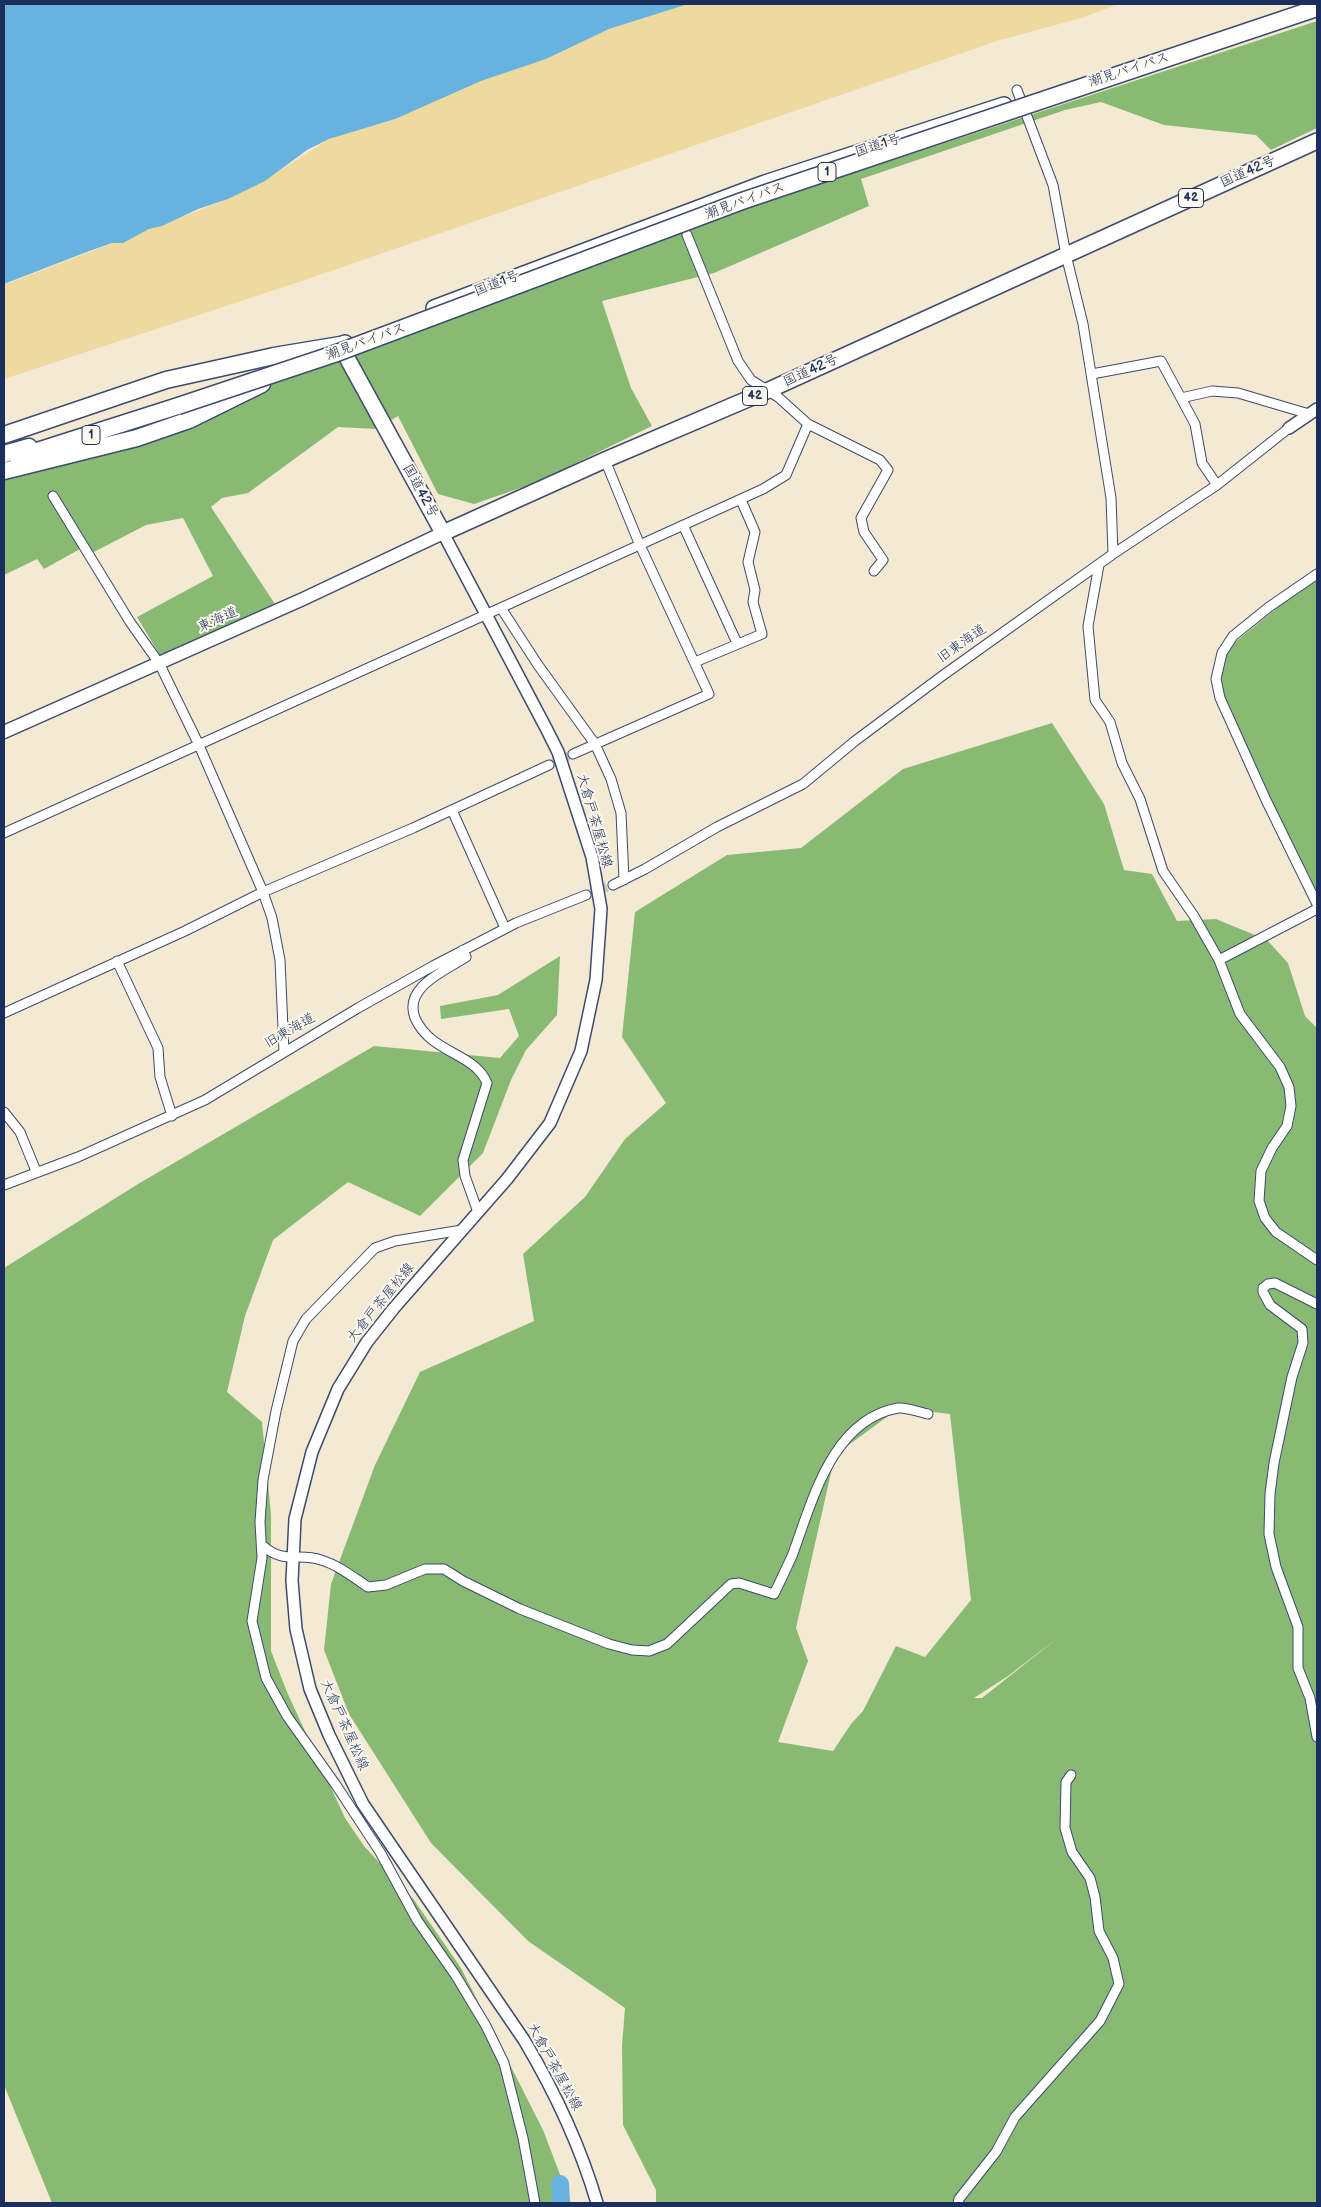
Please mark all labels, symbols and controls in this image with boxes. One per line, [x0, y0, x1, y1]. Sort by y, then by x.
street label: 潮見バイパス [1086, 49, 1172, 91]
street label: 国道1号 [853, 131, 903, 161]
street label: 国道42号 [1218, 152, 1278, 192]
road number: 1 [818, 162, 836, 182]
street label: 潮見バイパス [703, 179, 787, 223]
road number: 42 [1178, 188, 1204, 208]
street label: 国道1号 [472, 268, 522, 300]
street label: 潮見バイパス [324, 320, 408, 364]
street label: 国道42号 [781, 351, 841, 391]
road number: 42 [742, 386, 768, 406]
road number: 1 [82, 426, 100, 444]
street label: 国道42号 [398, 461, 442, 521]
street label: 東海道 [195, 604, 241, 636]
street label: 旧東海道 [934, 621, 990, 667]
street label: 大倉戸茶屋松線 [572, 772, 616, 870]
street label: 旧東海道 [262, 1010, 318, 1052]
street label: 大倉戸茶屋松線 [344, 1260, 418, 1346]
street label: 大倉戸茶屋松線 [316, 1677, 372, 1773]
street label: 大倉戸茶屋松線 [523, 2020, 585, 2114]

